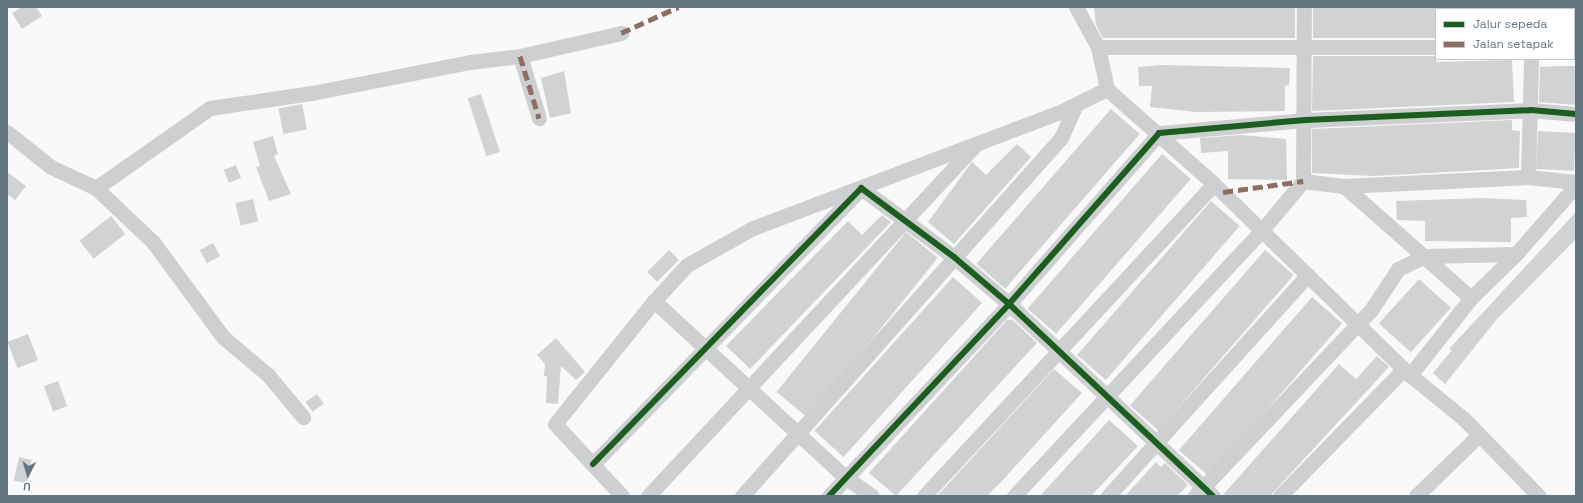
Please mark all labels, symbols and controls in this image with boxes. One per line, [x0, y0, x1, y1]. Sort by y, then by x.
legend [1435, 8, 1575, 60]
text: Jalur sepeda [1473, 16, 1548, 32]
text: Jalan setapak [1473, 36, 1554, 52]
north arrow [8, 455, 48, 495]
text: U [23, 480, 31, 494]

